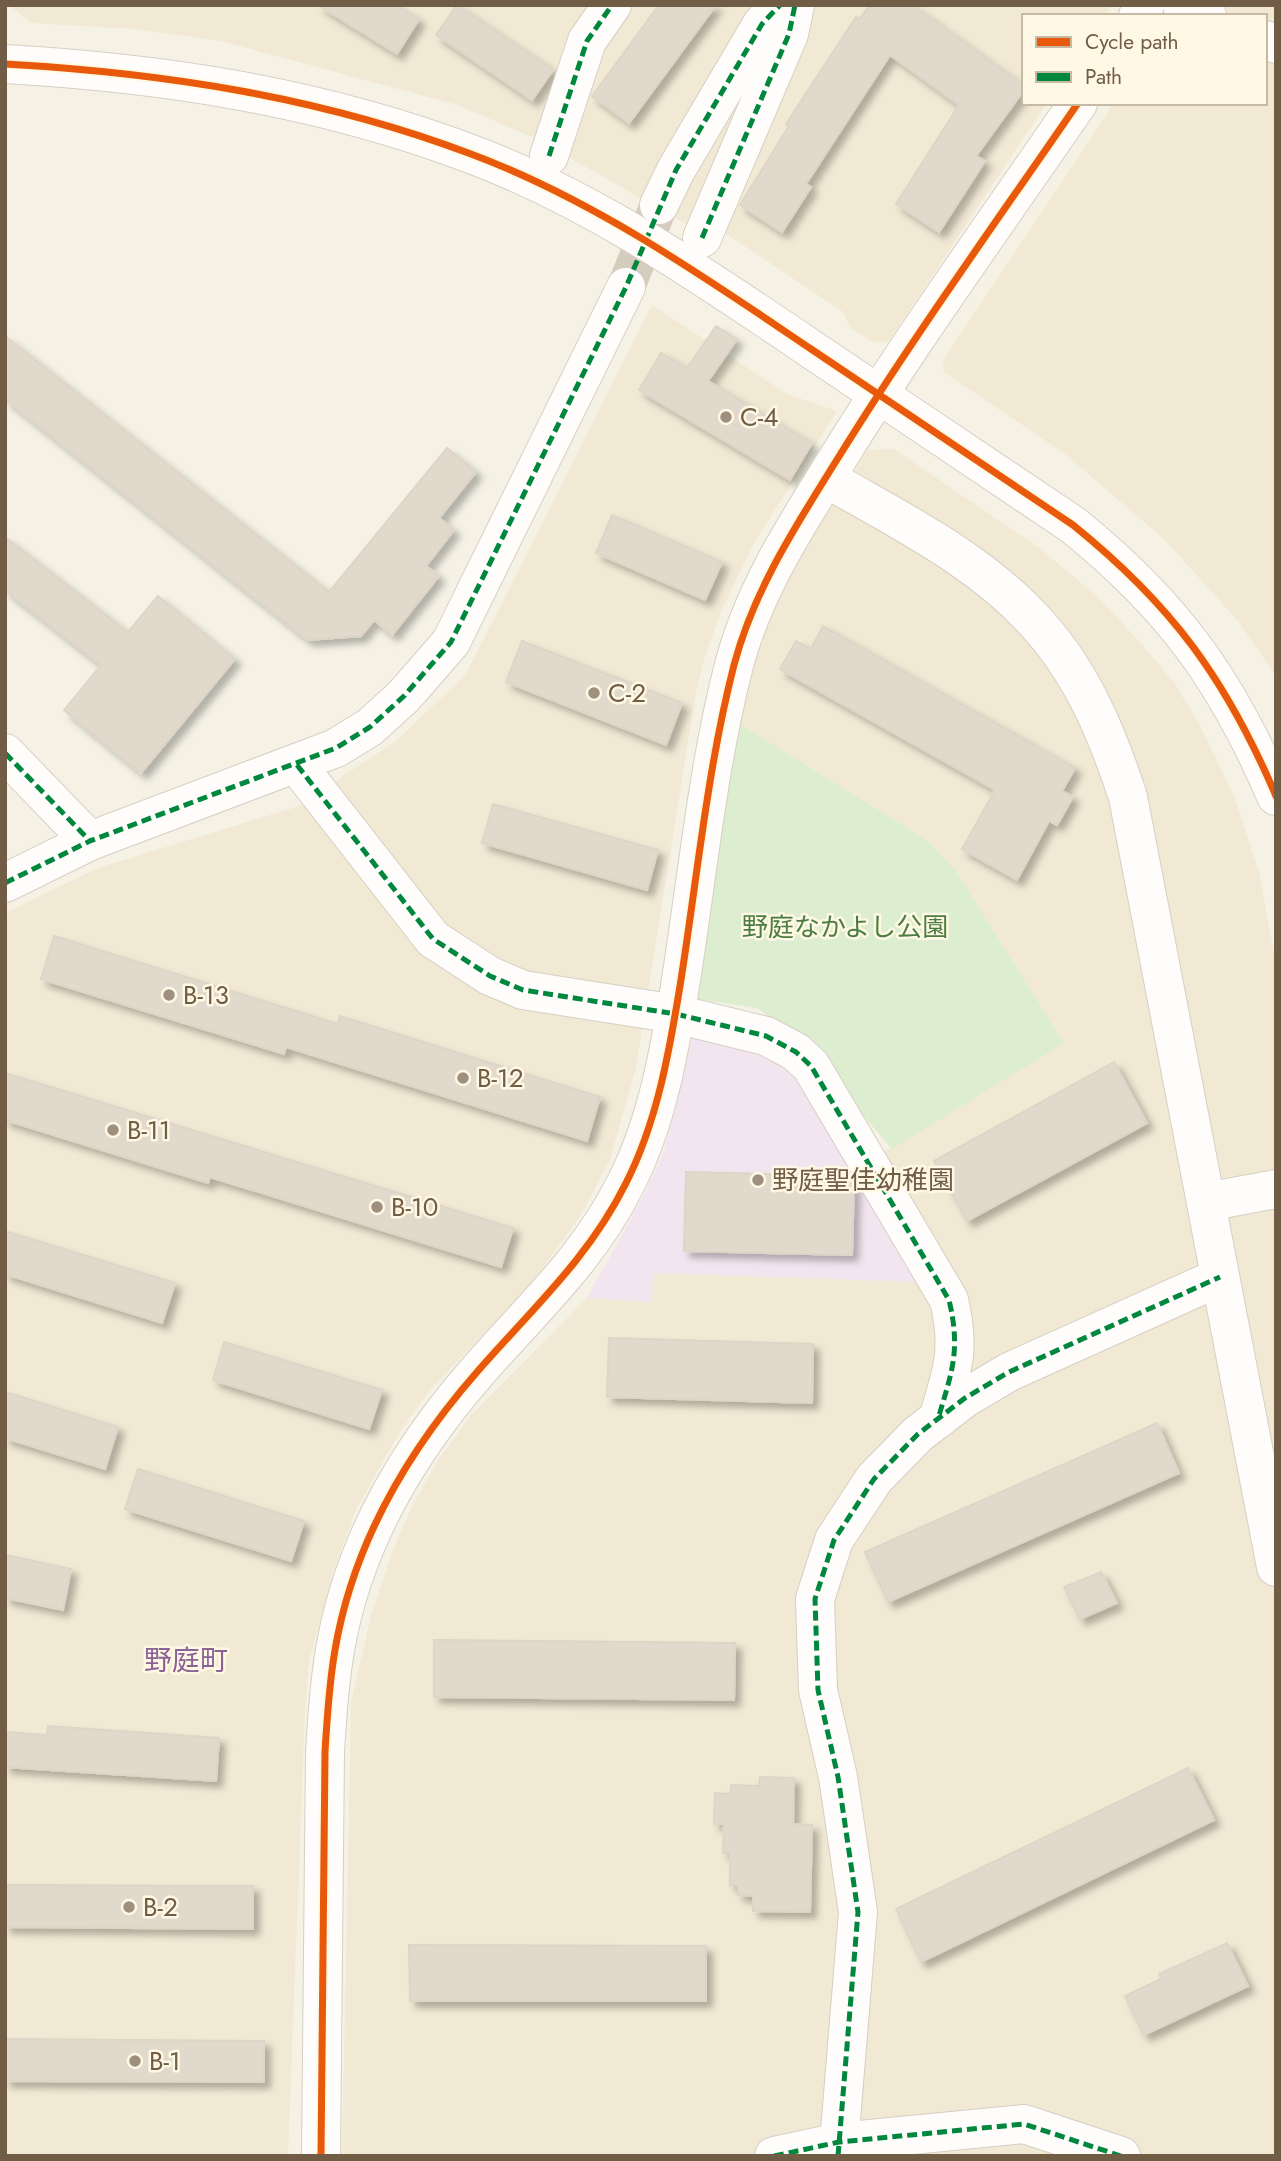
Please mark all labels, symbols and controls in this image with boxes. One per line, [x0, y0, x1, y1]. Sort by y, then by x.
legend [1022, 14, 1267, 105]
text: Cycle path [1085, 27, 1178, 57]
text: Path [1085, 62, 1122, 92]
place label: C-4 [740, 398, 778, 436]
marker: C-4 [718, 409, 734, 425]
place label: C-2 [608, 674, 646, 712]
marker: C-2 [586, 685, 602, 701]
park label: 野庭なかよし公園 [742, 908, 948, 946]
place label: B-13 [183, 976, 229, 1014]
marker: B-13 [161, 987, 177, 1003]
place label: B-12 [477, 1059, 523, 1097]
marker: B-12 [455, 1070, 471, 1086]
place label: B-11 [127, 1111, 170, 1149]
marker: B-11 [105, 1122, 121, 1138]
place label: 野庭聖佳幼稚園 [772, 1161, 954, 1199]
marker: 野庭聖佳幼稚園 [750, 1172, 766, 1188]
place label: B-10 [391, 1188, 438, 1226]
marker: B-10 [369, 1199, 385, 1215]
district label: 野庭町 [144, 1640, 228, 1681]
place label: B-2 [143, 1888, 178, 1926]
marker: B-2 [121, 1899, 137, 1915]
place label: B-1 [149, 2042, 181, 2080]
marker: B-1 [127, 2053, 143, 2069]

